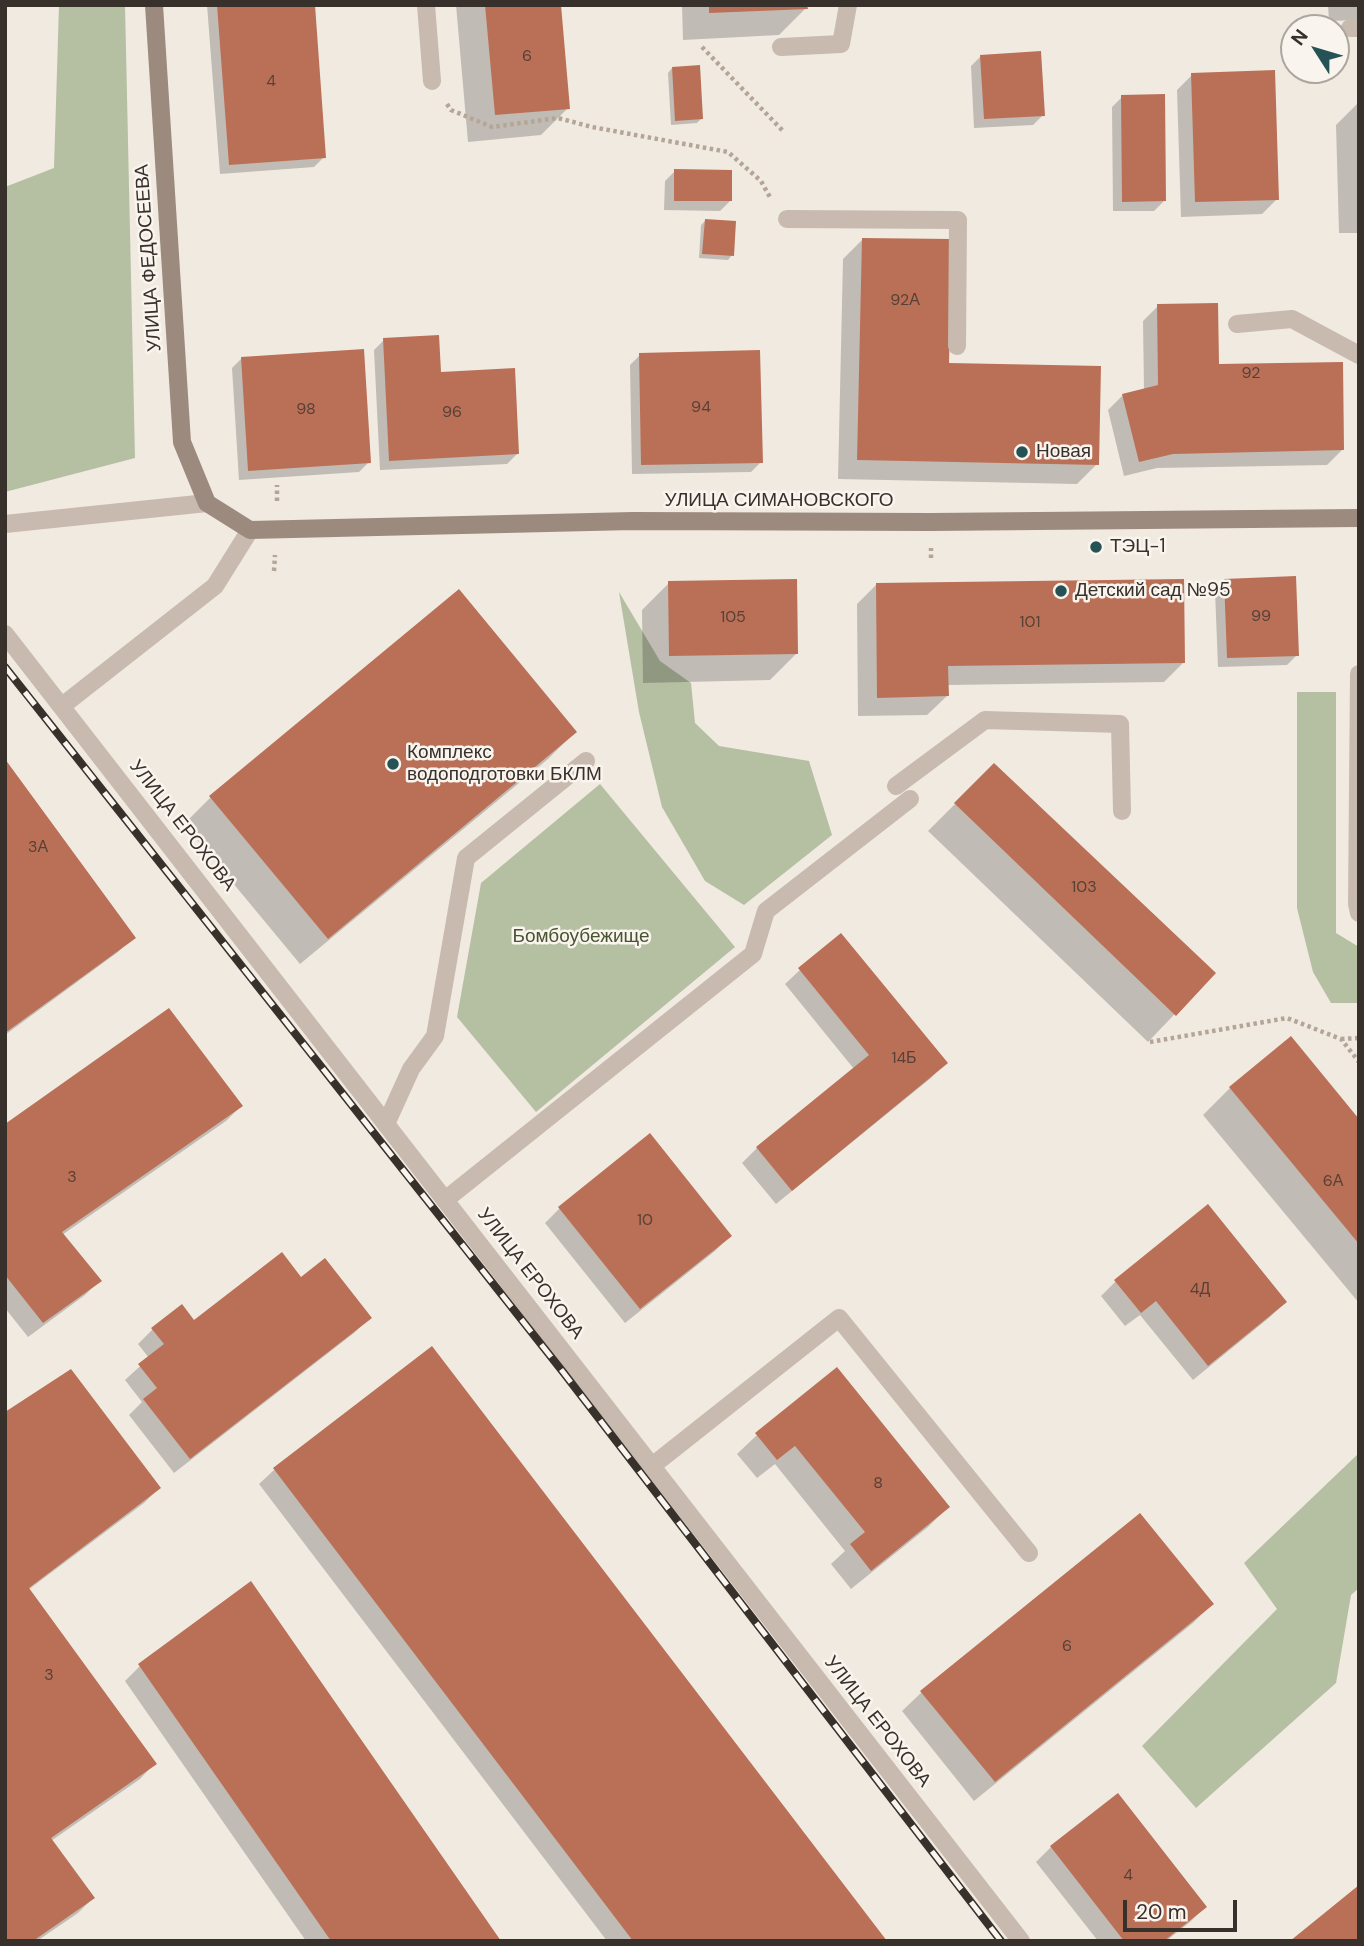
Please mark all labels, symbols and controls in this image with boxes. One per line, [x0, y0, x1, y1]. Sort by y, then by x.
north arrow [1280, 14, 1350, 84]
text: N [1285, 24, 1314, 50]
house number: 6 [522, 47, 532, 67]
house number: 4 [266, 72, 276, 92]
street label: УЛИЦА ФЕДОСЕЕВА [131, 163, 167, 353]
house number: 92А [890, 291, 920, 311]
house number: 92 [1242, 364, 1260, 384]
house number: 94 [691, 398, 711, 418]
house number: 98 [296, 400, 316, 420]
house number: 96 [442, 403, 462, 423]
place label: Новая [1036, 441, 1091, 463]
marker: Новая [1014, 444, 1030, 460]
street label: УЛИЦА СИМАНОВСКОГО [664, 490, 894, 512]
place label: ТЭЦ-1 [1110, 536, 1166, 558]
marker: ТЭЦ-1 [1088, 539, 1104, 555]
place label: Детский сад №95 [1075, 580, 1230, 602]
marker: Детский сад №95 [1053, 583, 1069, 599]
house number: 99 [1251, 607, 1271, 627]
house number: 105 [720, 608, 746, 628]
house number: 101 [1020, 613, 1040, 633]
place label: Комплекс водоподготовки БКЛМ [407, 742, 602, 786]
street label: УЛИЦА ЕРОХОВА [124, 756, 240, 896]
marker: Комплекс водоподготовки БКЛМ [385, 756, 401, 772]
house number: 3А [28, 838, 48, 858]
house number: 103 [1071, 878, 1097, 898]
park label: Бомбоубежище [512, 926, 650, 948]
house number: 14Б [891, 1049, 917, 1069]
house number: 3 [67, 1168, 77, 1188]
house number: 6А [1323, 1172, 1343, 1192]
street label: УЛИЦА ЕРОХОВА [472, 1204, 588, 1344]
house number: 10 [637, 1211, 653, 1231]
house number: 4Д [1190, 1280, 1210, 1300]
house number: 8 [873, 1474, 883, 1494]
house number: 6 [1062, 1637, 1072, 1657]
street label: УЛИЦА ЕРОХОВА [819, 1652, 935, 1792]
house number: 3 [44, 1666, 54, 1686]
house number: 4 [1123, 1866, 1133, 1886]
scale bar [1126, 1886, 1240, 1930]
text: 20 m [1136, 1898, 1187, 1926]

